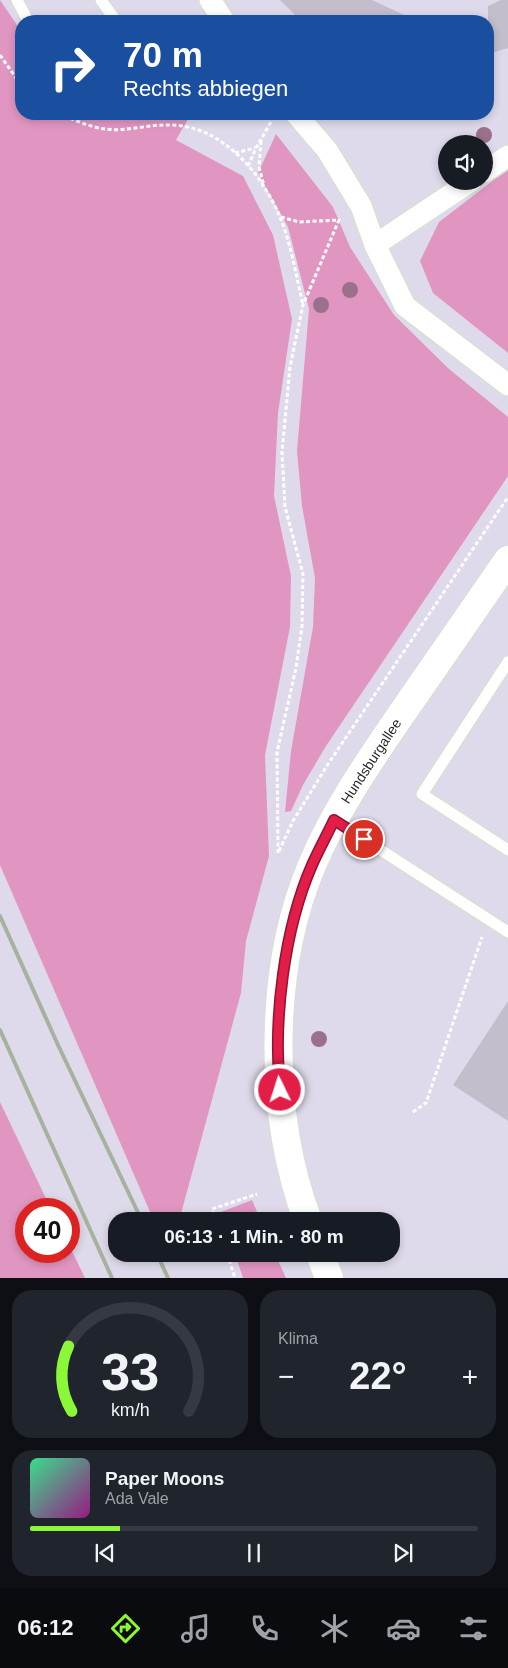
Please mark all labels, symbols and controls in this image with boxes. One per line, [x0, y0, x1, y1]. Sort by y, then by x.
icon: right [40, 35, 105, 100]
text: 70 m [123, 35, 203, 74]
text: Rechts abbiegen [123, 76, 288, 101]
map controls [438, 135, 493, 190]
button: sound [438, 135, 493, 190]
street label: Hundsburgallee [338, 715, 405, 806]
pin [343, 818, 385, 860]
icon: arrive [350, 825, 378, 853]
position arrow [253, 1063, 305, 1115]
speed limit sign: 40 [15, 1198, 80, 1263]
text: 06:13 · 1 Min. · 80 m [164, 1226, 344, 1247]
text: Klima [278, 1330, 318, 1347]
text: 33 [101, 1343, 159, 1401]
text: 22° [349, 1355, 407, 1397]
text: − [278, 1361, 294, 1392]
text: + [462, 1361, 478, 1392]
text: km/h [111, 1400, 149, 1420]
text: Paper Moons [105, 1468, 224, 1489]
text: Ada Vale [105, 1490, 169, 1507]
icon: previous [91, 1539, 119, 1567]
icon: pause [240, 1539, 268, 1567]
icon: next [389, 1539, 417, 1567]
icon: directions [108, 1611, 143, 1646]
icon: music [178, 1611, 213, 1646]
icon: phone [247, 1611, 282, 1646]
icon: climate [317, 1611, 352, 1646]
icon: car [386, 1611, 421, 1646]
icon: filters [456, 1611, 491, 1646]
text: 06:12 [17, 1615, 74, 1640]

